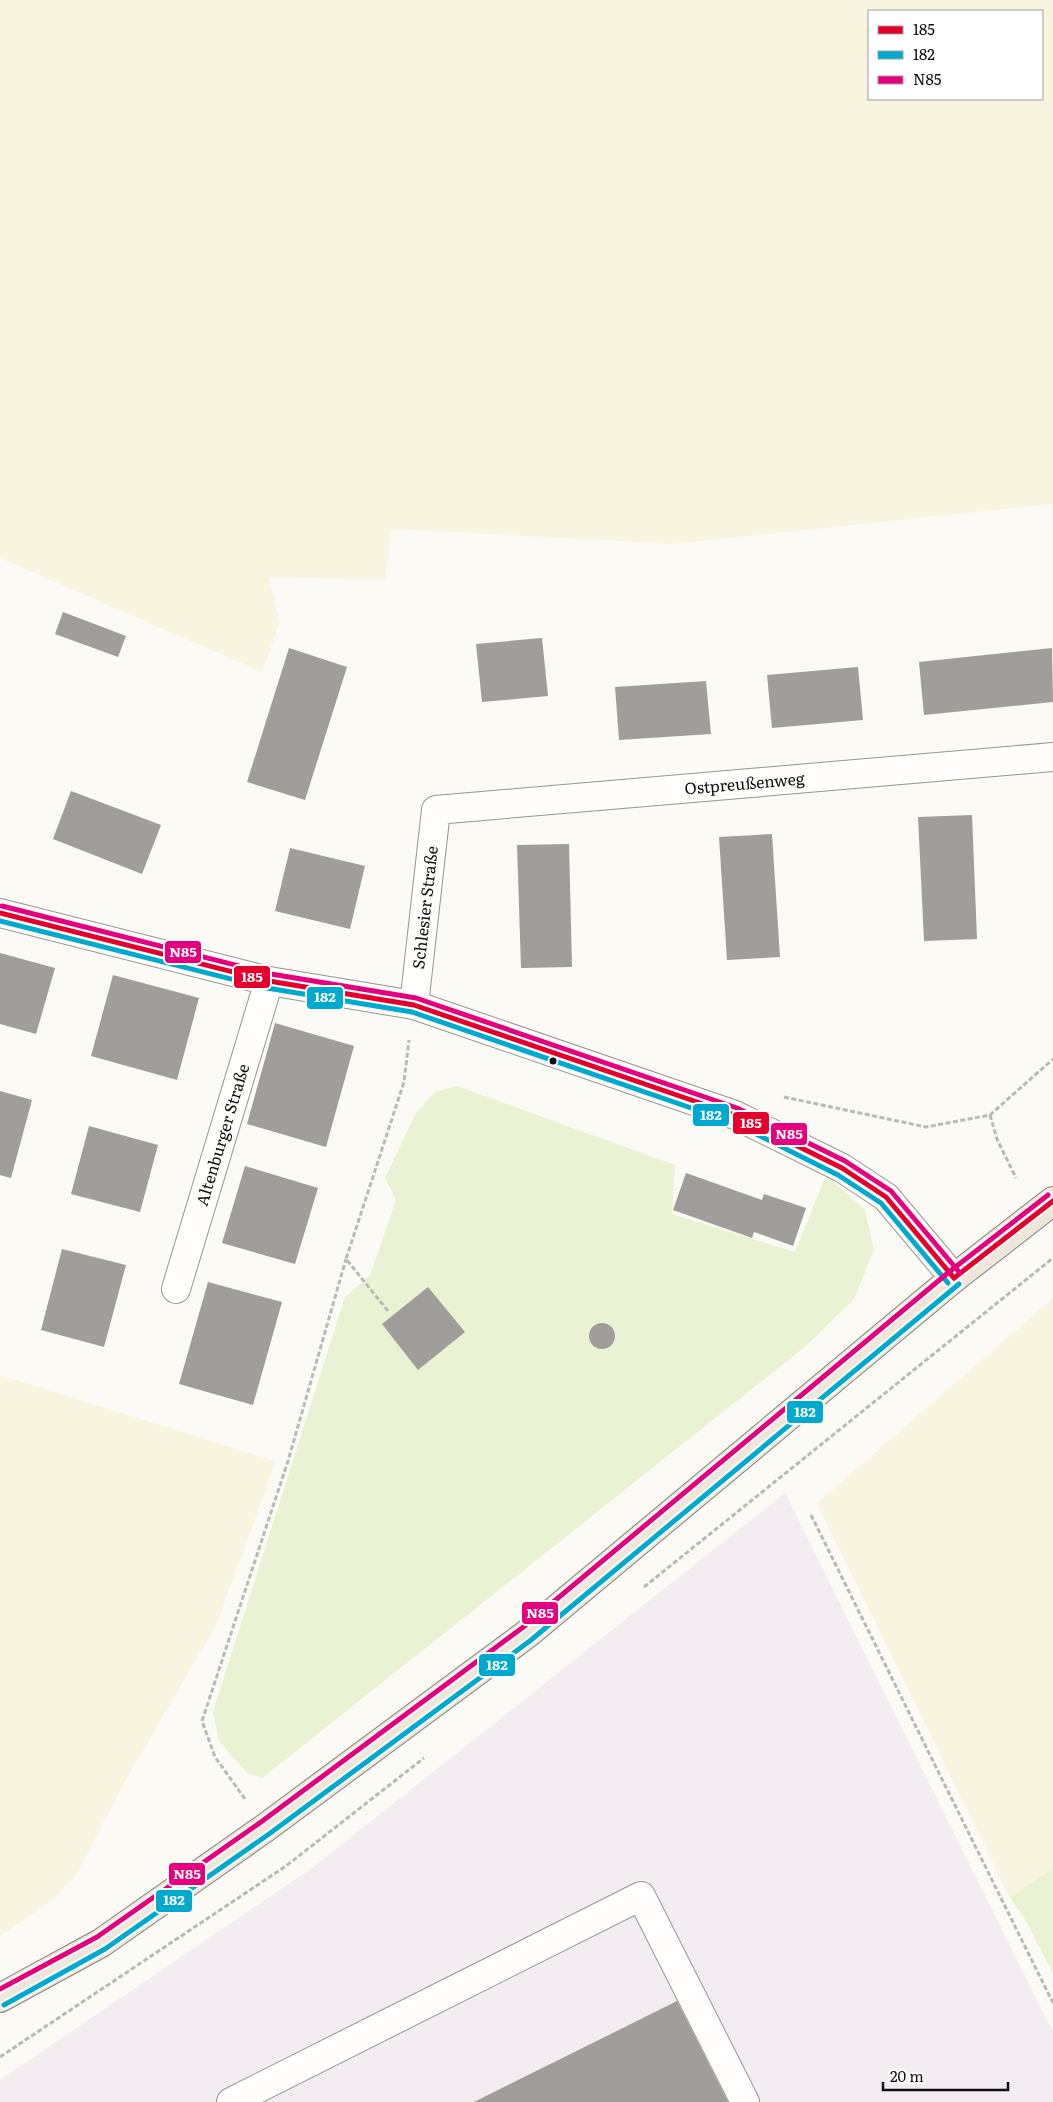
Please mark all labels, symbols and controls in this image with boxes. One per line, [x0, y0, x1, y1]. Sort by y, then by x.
legend [868, 10, 1043, 100]
text: 185 [913, 17, 935, 40]
text: 182 [913, 42, 935, 65]
text: N85 [913, 67, 942, 90]
street label: Ostpreußenweg [683, 765, 806, 800]
street label: Schlesier Straße [405, 845, 443, 970]
line badge: N85 [164, 940, 202, 964]
text: N85 [169, 941, 197, 961]
line badge: 185 [233, 965, 271, 989]
text: 185 [241, 966, 263, 986]
line badge: 182 [306, 986, 344, 1010]
text: 182 [314, 986, 336, 1006]
unlabelled marker [548, 1056, 558, 1066]
street label: Altenburger Straße [189, 1061, 254, 1209]
line badge: 182 [692, 1103, 730, 1127]
text: 182 [700, 1104, 722, 1124]
line badge: 185 [732, 1111, 770, 1135]
text: 185 [740, 1112, 762, 1132]
line badge: N85 [770, 1122, 808, 1146]
text: N85 [775, 1123, 803, 1143]
line badge: 182 [786, 1400, 824, 1424]
text: 182 [794, 1401, 816, 1421]
line badge: N85 [521, 1601, 559, 1625]
text: N85 [526, 1602, 554, 1622]
line badge: 182 [478, 1653, 516, 1677]
text: 182 [486, 1654, 508, 1674]
line badge: N85 [168, 1862, 206, 1886]
text: N85 [173, 1863, 201, 1883]
line badge: 182 [155, 1889, 193, 1913]
text: 182 [163, 1889, 185, 1909]
scale bar [883, 2060, 1008, 2092]
text: 20 m [890, 2064, 924, 2087]

